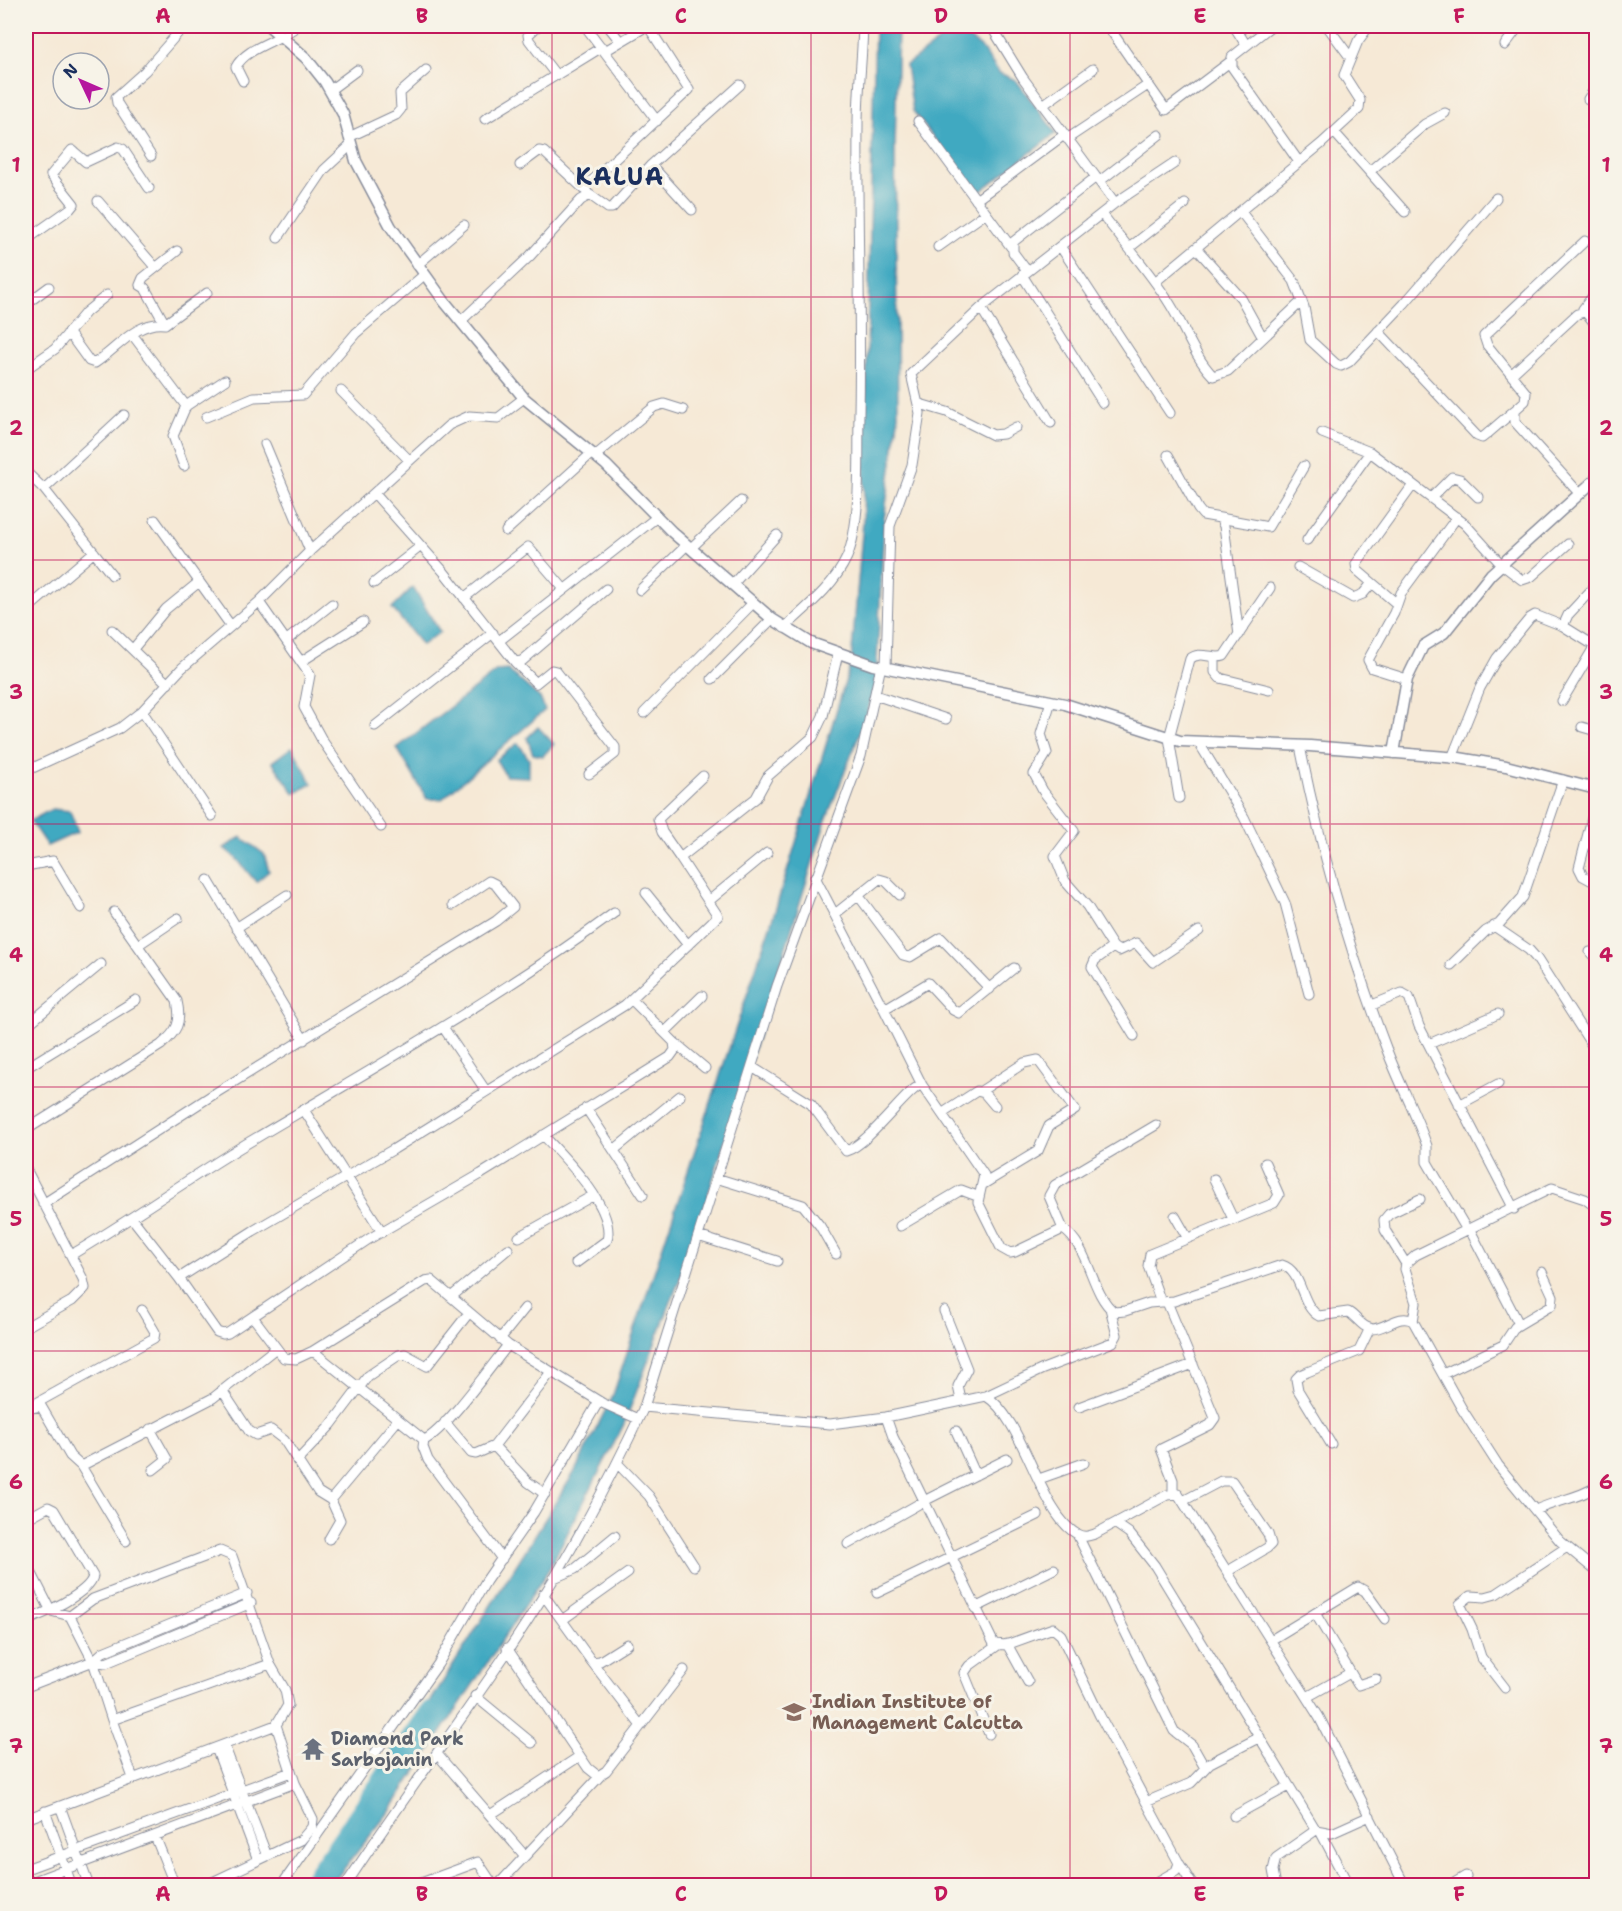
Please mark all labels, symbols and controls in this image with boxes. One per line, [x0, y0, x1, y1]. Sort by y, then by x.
text: A [155, 3, 171, 29]
text: B [416, 3, 428, 29]
text: C [675, 3, 687, 29]
text: D [934, 3, 948, 29]
text: E [1193, 3, 1207, 29]
text: F [1453, 3, 1465, 29]
north arrow [51, 51, 111, 111]
text: N [59, 59, 83, 83]
text: 1 [11, 152, 21, 178]
text: 1 [1601, 152, 1611, 178]
district label: KALUA [575, 161, 665, 193]
text: 2 [9, 415, 23, 441]
text: 2 [1599, 415, 1613, 441]
text: 3 [9, 679, 23, 705]
text: 3 [1599, 679, 1613, 705]
text: 4 [9, 942, 23, 968]
text: 4 [1599, 942, 1613, 968]
text: 5 [10, 1206, 22, 1232]
text: 5 [1600, 1206, 1612, 1232]
text: 6 [9, 1469, 23, 1495]
text: 6 [1599, 1469, 1613, 1495]
place label: Indian Institute of Management Calcutta [812, 1690, 1024, 1735]
school or university icon: Indian Institute of Management Calcutta [781, 1699, 807, 1725]
place label: Diamond Park Sarbojanin [331, 1727, 464, 1772]
text: 7 [9, 1733, 23, 1759]
text: 7 [1599, 1733, 1613, 1759]
temple icon: Diamond Park Sarbojanin [300, 1736, 326, 1762]
text: A [155, 1881, 171, 1907]
text: B [416, 1881, 428, 1907]
text: C [675, 1881, 687, 1907]
text: D [934, 1881, 948, 1907]
text: E [1193, 1881, 1207, 1907]
text: F [1453, 1881, 1465, 1907]

